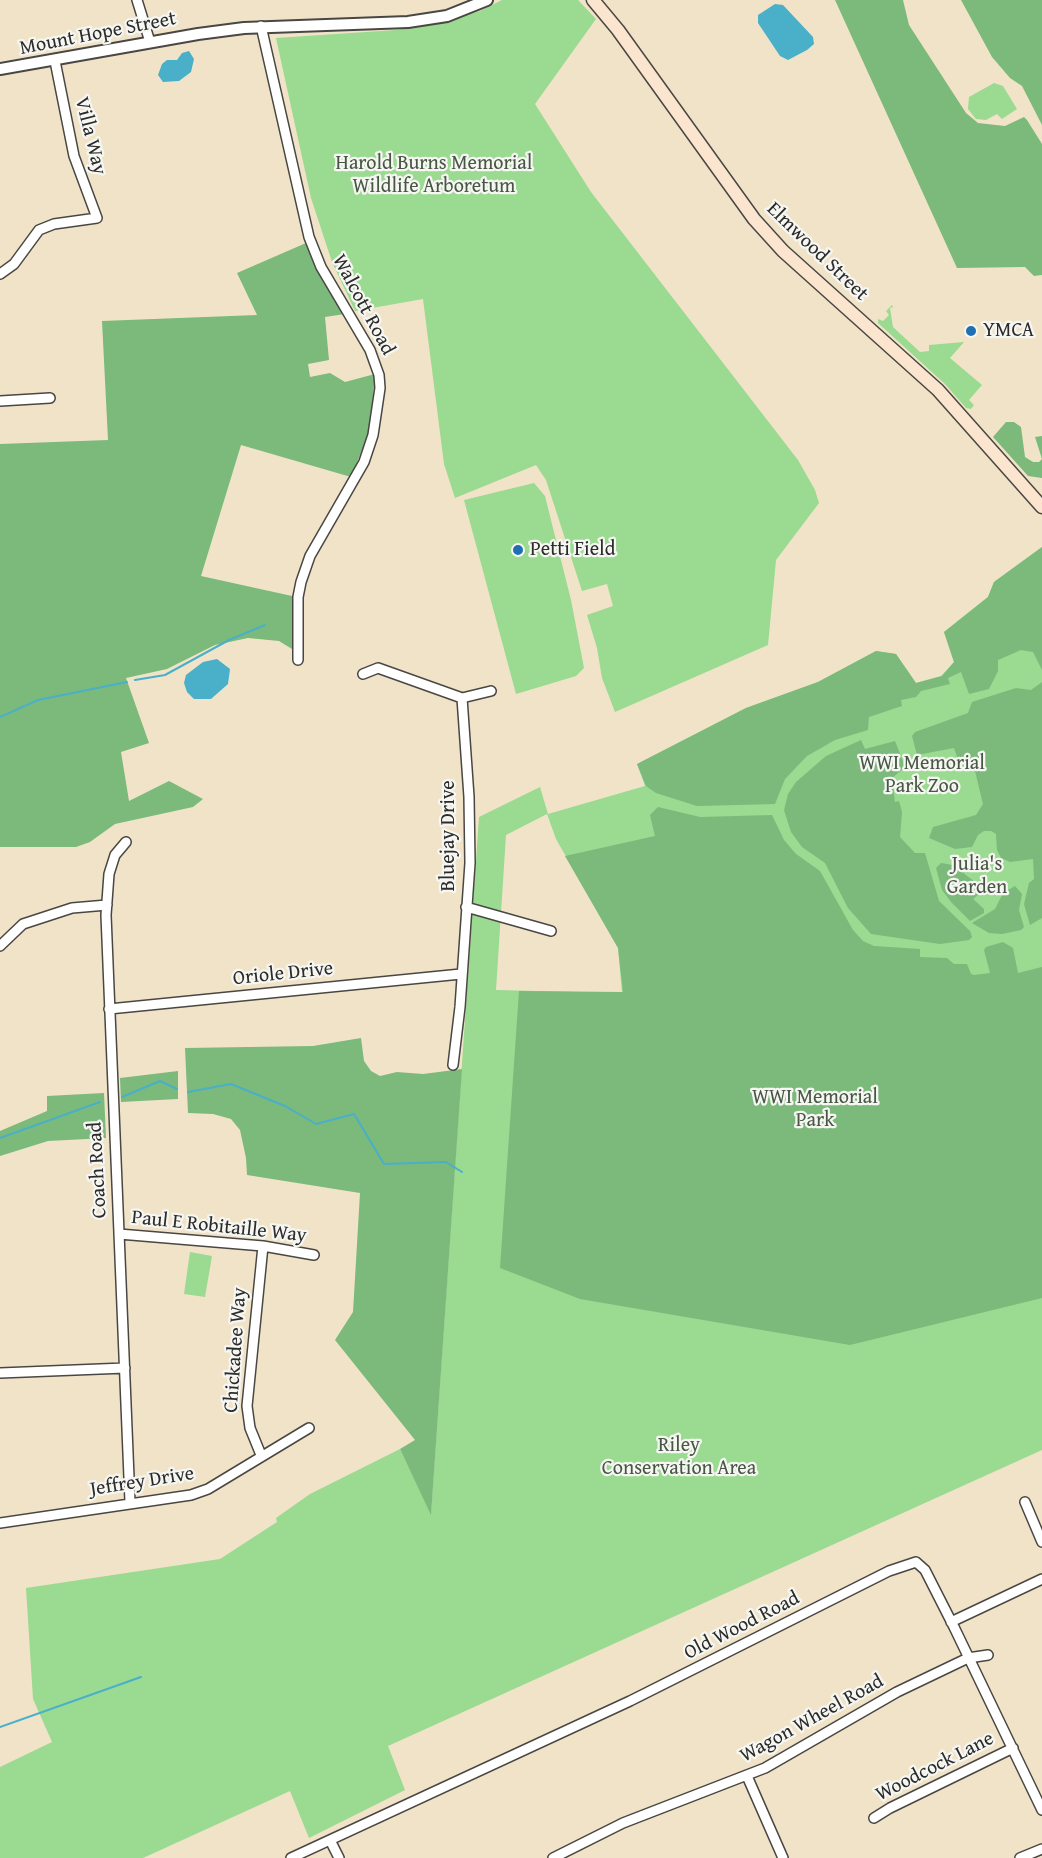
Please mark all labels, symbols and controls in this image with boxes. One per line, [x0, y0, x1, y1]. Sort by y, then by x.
street label: Mount Hope Street [18, 7, 178, 61]
street label: Villa Way [69, 95, 111, 177]
park label: Harold Burns Memorial Wildlife Arboretum [336, 152, 532, 199]
street label: Elmwood Street [761, 198, 873, 306]
street label: Walcott Road [326, 250, 400, 360]
place label: YMCA [983, 319, 1034, 343]
marker: YMCA [964, 324, 978, 338]
place label: Petti Field [530, 538, 615, 562]
marker: Petti Field [511, 543, 525, 557]
park label: WWI Memorial Park Zoo [859, 752, 985, 799]
street label: Bluejay Drive [437, 780, 461, 892]
park label: Julia's Garden [947, 853, 1007, 900]
street label: Oriole Drive [232, 957, 334, 991]
park label: WWI Memorial Park [752, 1086, 878, 1133]
street label: Coach Road [83, 1121, 113, 1219]
street label: Paul E Robitaille Way [130, 1206, 308, 1248]
street label: Chickadee Way [220, 1287, 252, 1413]
park label: Riley Conservation Area [602, 1434, 756, 1481]
street label: Jeffrey Drive [88, 1462, 196, 1502]
street label: Old Wood Road [680, 1587, 804, 1665]
street label: Wagon Wheel Road [736, 1670, 888, 1768]
street label: Woodcock Lane [872, 1727, 998, 1807]

